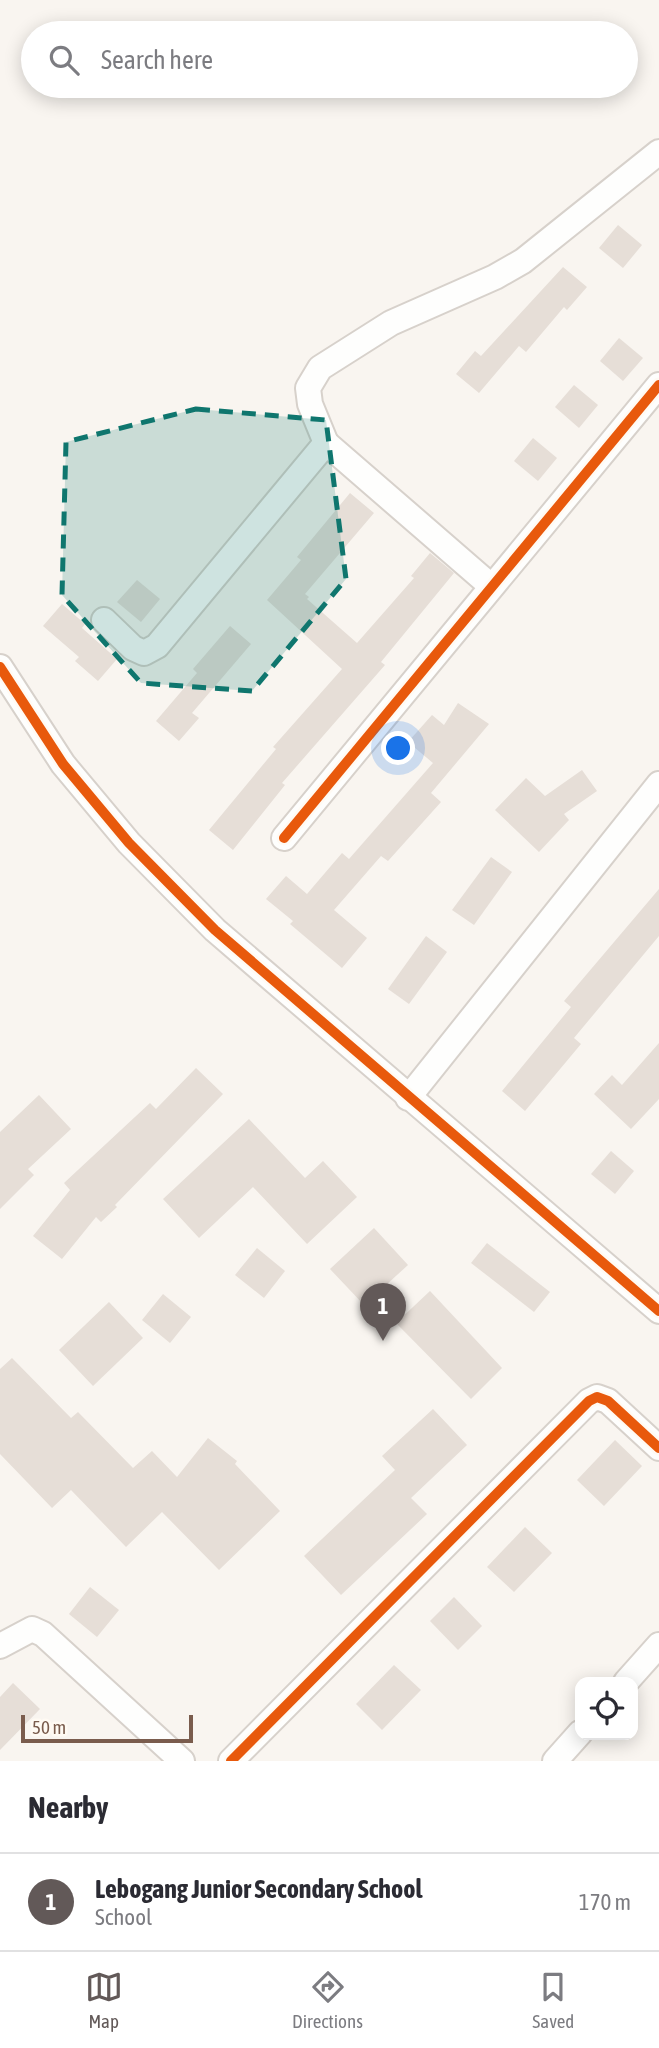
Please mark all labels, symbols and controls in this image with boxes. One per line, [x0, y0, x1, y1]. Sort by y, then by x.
search box [21, 21, 638, 98]
icon: search [45, 41, 83, 79]
text: Search here [101, 45, 213, 75]
your location [381, 731, 415, 765]
pin: 1 [360, 1283, 406, 1341]
map controls [575, 1677, 638, 1740]
button: locate [575, 1677, 638, 1740]
scale bar [21, 1712, 192, 1744]
text: 50 m [32, 1716, 66, 1738]
text: Nearby [28, 1790, 108, 1824]
text: Lebogang Junior Secondary School [95, 1874, 422, 1904]
text: 1 [46, 1889, 56, 1915]
text: 170 m [579, 1889, 631, 1915]
text: School [95, 1904, 152, 1930]
tab: Map [85, 1968, 123, 2032]
tab: Directions [292, 1968, 363, 2032]
tab: Saved [532, 1968, 574, 2032]

